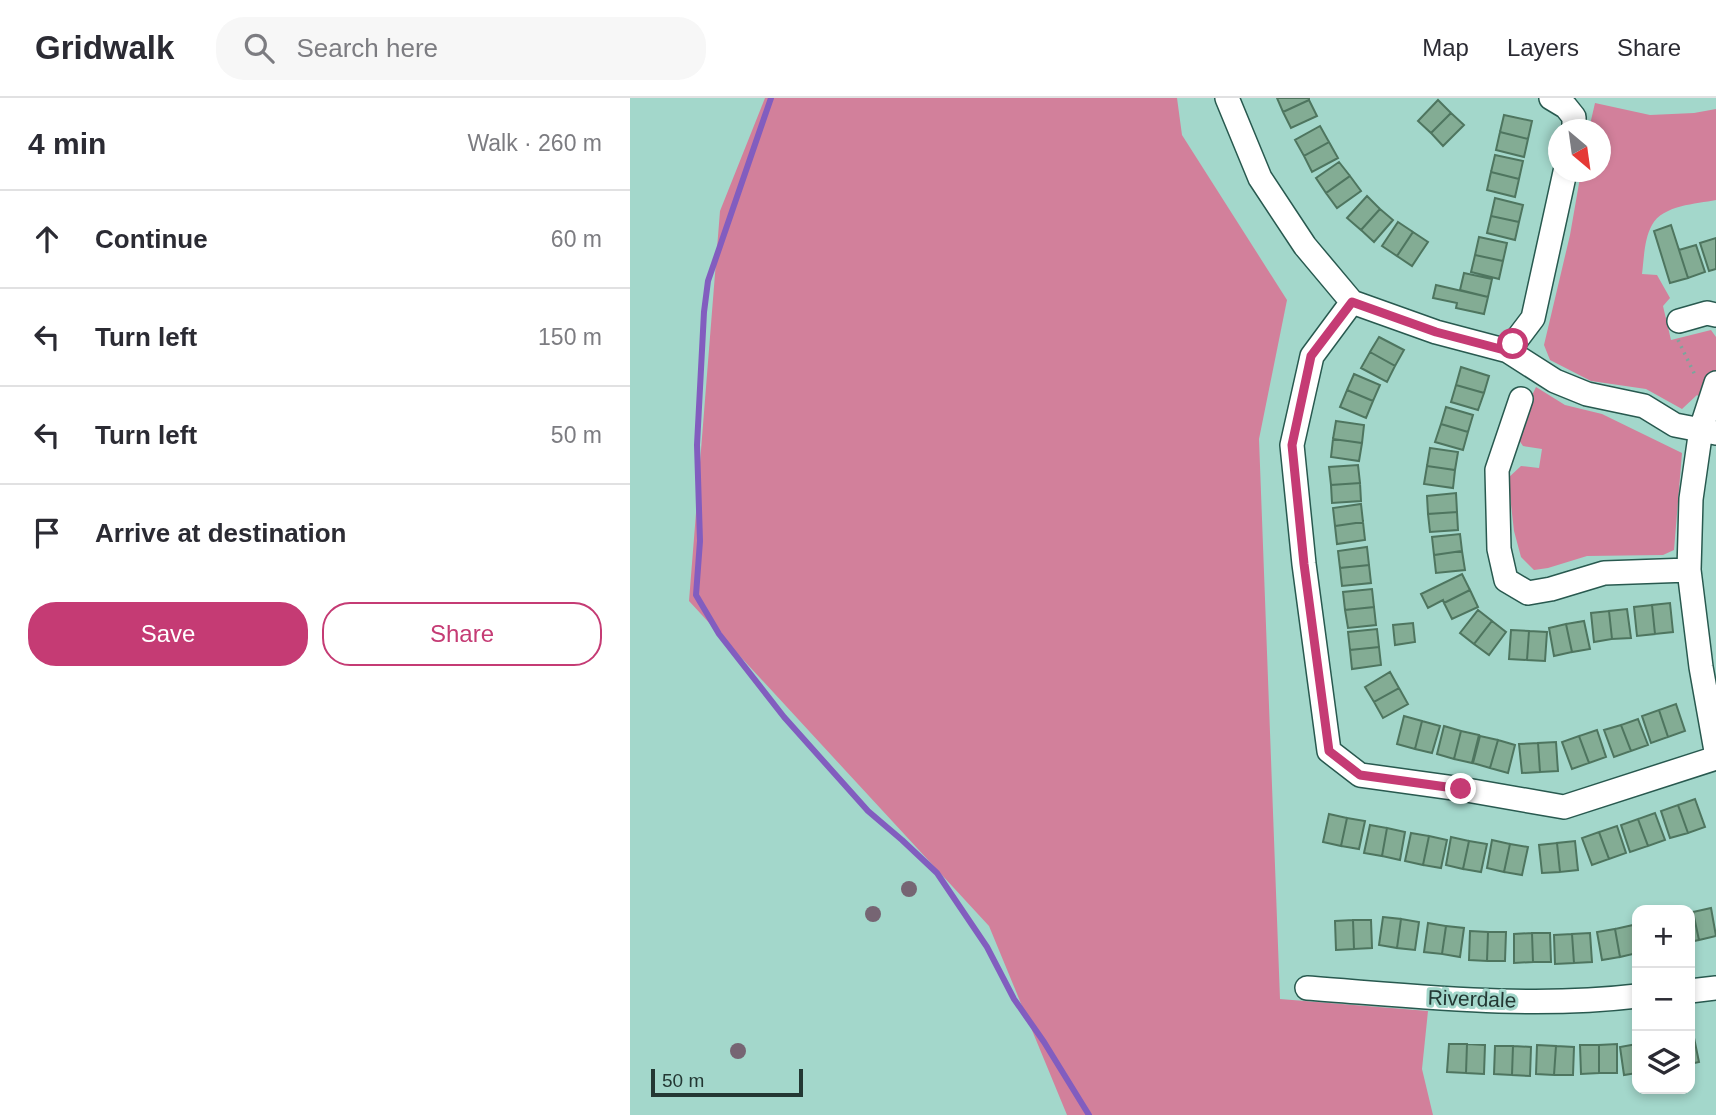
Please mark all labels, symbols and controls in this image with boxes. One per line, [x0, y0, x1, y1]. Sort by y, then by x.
search box [216, 17, 706, 80]
text: Gridwalk [35, 29, 174, 66]
icon: search [240, 29, 278, 67]
text: Search here [296, 33, 438, 63]
text: Map [1422, 34, 1469, 61]
text: Layers [1507, 34, 1579, 61]
text: Share [1617, 34, 1681, 61]
north arrow [1548, 119, 1611, 182]
text: 4 min [28, 127, 106, 160]
text: Walk · 260 m [467, 130, 602, 156]
icon: ahead [28, 220, 66, 258]
text: Continue [95, 224, 208, 254]
text: 60 m [551, 226, 602, 252]
icon: left [28, 318, 66, 356]
text: Turn left [95, 322, 197, 352]
text: 150 m [538, 324, 602, 350]
route start [1497, 328, 1528, 359]
icon: left [28, 416, 66, 454]
text: Turn left [95, 420, 197, 450]
text: 50 m [551, 422, 602, 448]
icon: arrive [28, 514, 66, 552]
text: Arrive at destination [95, 518, 346, 548]
button: Save [28, 602, 308, 666]
button: Share [322, 602, 602, 666]
route end [1445, 773, 1476, 804]
map controls [1632, 905, 1695, 1094]
button: + [1632, 905, 1695, 968]
button: − [1632, 968, 1695, 1031]
street label: Riverdale [1427, 985, 1517, 1012]
button: layers [1632, 1031, 1695, 1094]
scale bar [651, 1066, 803, 1098]
text: 50 m [662, 1070, 704, 1091]

